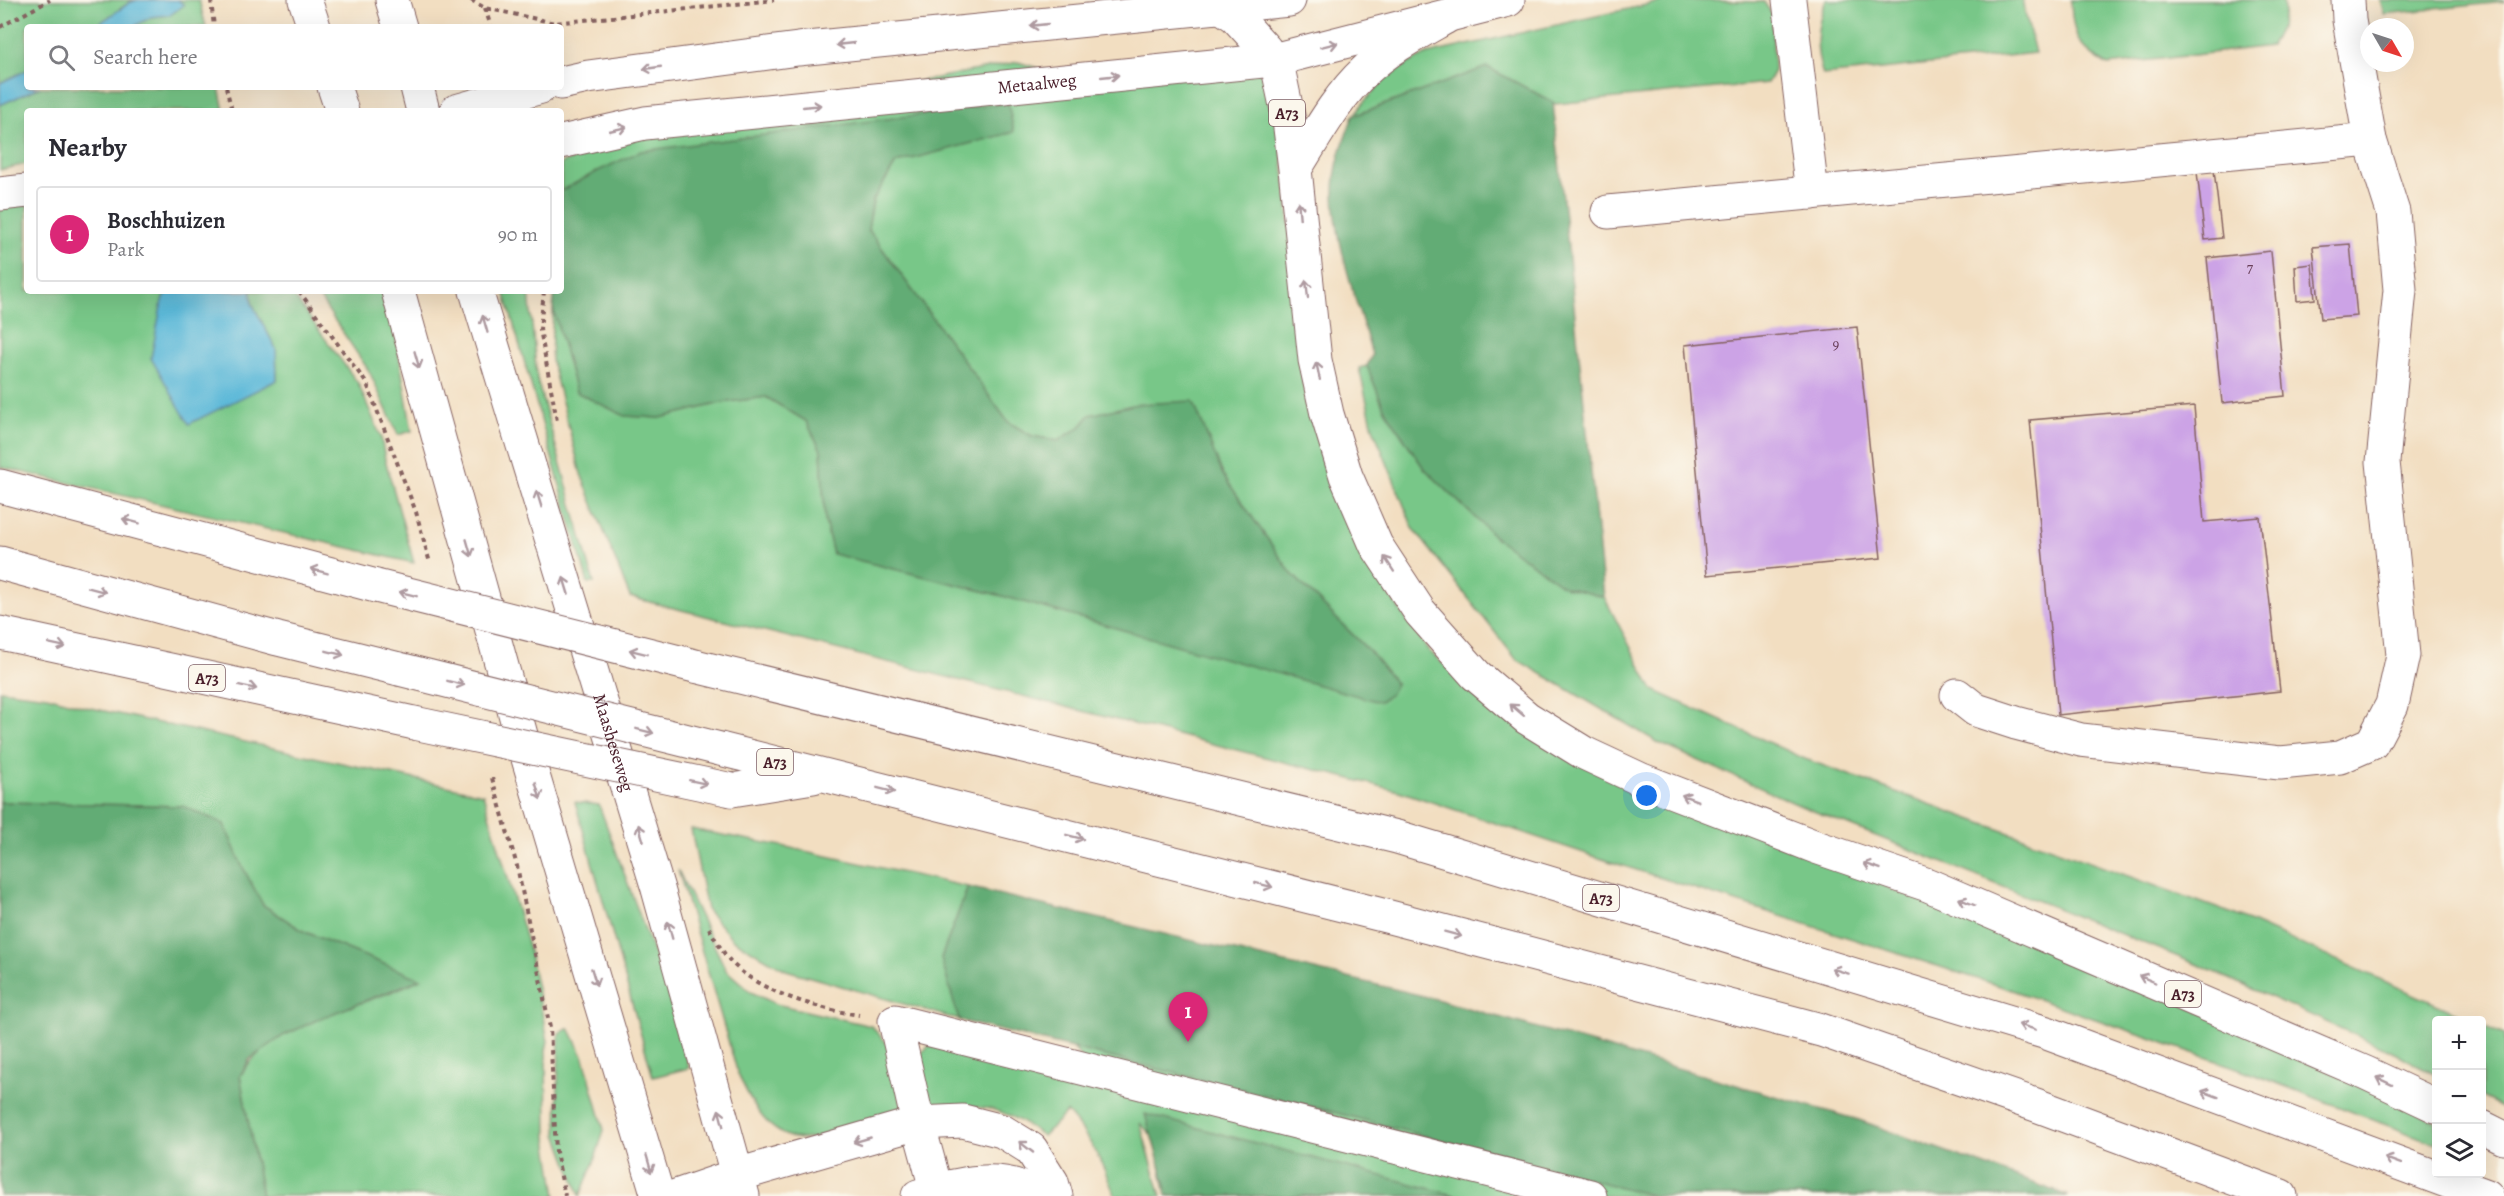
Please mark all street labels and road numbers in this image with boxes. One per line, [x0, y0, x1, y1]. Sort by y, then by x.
street label: Metaalweg [996, 68, 1078, 100]
road number: A73 [1269, 100, 1305, 126]
road number: A73 [189, 665, 225, 691]
street label: Maasheseweg [587, 691, 640, 795]
road number: A73 [757, 749, 793, 775]
road number: A73 [1583, 885, 1619, 911]
road number: A73 [2165, 981, 2201, 1007]

